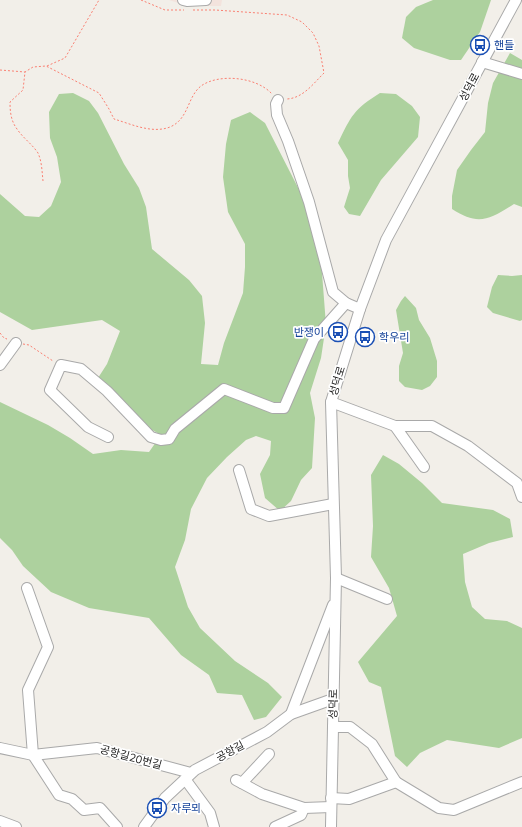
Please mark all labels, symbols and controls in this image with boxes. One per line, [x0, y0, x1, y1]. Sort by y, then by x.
bus stop icon: 핸들 [469, 34, 491, 56]
place label: 핸들 [494, 38, 514, 52]
street label: 성덕로 [456, 70, 482, 104]
bus stop icon: 반쟁이 [327, 321, 349, 343]
place label: 반쟁이 [294, 325, 324, 339]
bus stop icon: 학우리 [354, 326, 376, 348]
place label: 학우리 [379, 330, 409, 344]
street label: 성덕로 [326, 364, 348, 398]
street label: 성덕로 [326, 689, 340, 719]
street label: 공항길 [213, 738, 247, 764]
street label: 공항길20번길 [98, 742, 164, 772]
bus stop icon: 자루뫼 [146, 797, 168, 819]
place label: 자루뫼 [171, 801, 201, 815]

